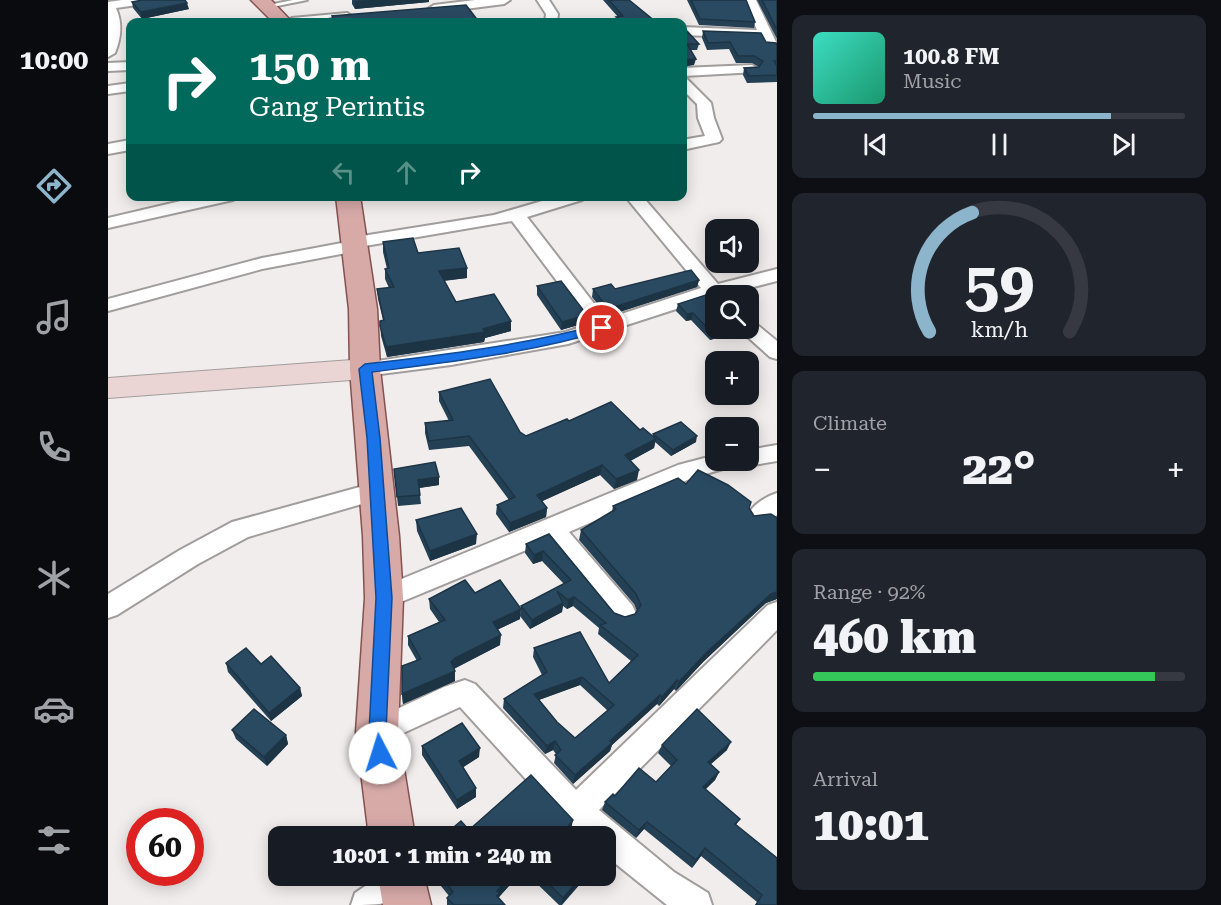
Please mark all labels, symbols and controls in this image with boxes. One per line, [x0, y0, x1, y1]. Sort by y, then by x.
text: 150 m [249, 41, 371, 90]
icon: right [150, 42, 228, 120]
text: 10:00 [20, 44, 88, 76]
text: 100.8 FM [903, 44, 1000, 69]
text: Music [903, 69, 962, 93]
text: Gang Perintis [249, 91, 425, 123]
icon: previous [859, 128, 892, 161]
icon: pause [983, 128, 1016, 161]
icon: next [1107, 128, 1140, 161]
icon: left [327, 156, 360, 189]
icon: ahead [390, 156, 423, 189]
icon: right [453, 156, 486, 189]
icon: directions [33, 165, 75, 207]
map controls [705, 219, 759, 471]
button: sound [705, 219, 759, 273]
text: 59 [964, 248, 1034, 321]
button: search [705, 285, 759, 339]
icon: music [33, 296, 75, 338]
pin [576, 302, 627, 353]
icon: arrive [585, 311, 618, 344]
text: km/h [970, 317, 1028, 342]
button: + [705, 351, 759, 405]
text: Climate [813, 411, 887, 435]
button: − [705, 417, 759, 471]
icon: phone [33, 426, 75, 468]
text: 22° [963, 442, 1036, 495]
text: − [813, 450, 831, 489]
text: + [1167, 450, 1185, 489]
icon: climate [33, 557, 75, 599]
text: Range · 92% [813, 580, 925, 604]
text: 460 km [813, 611, 976, 664]
icon: car [33, 688, 75, 730]
position arrow [348, 721, 412, 785]
text: Arrival [813, 767, 878, 791]
text: 10:01 [813, 798, 929, 851]
speed limit sign: 60 [126, 808, 204, 886]
icon: filters [33, 819, 75, 861]
text: 10:01 · 1 min · 240 m [332, 843, 552, 868]

